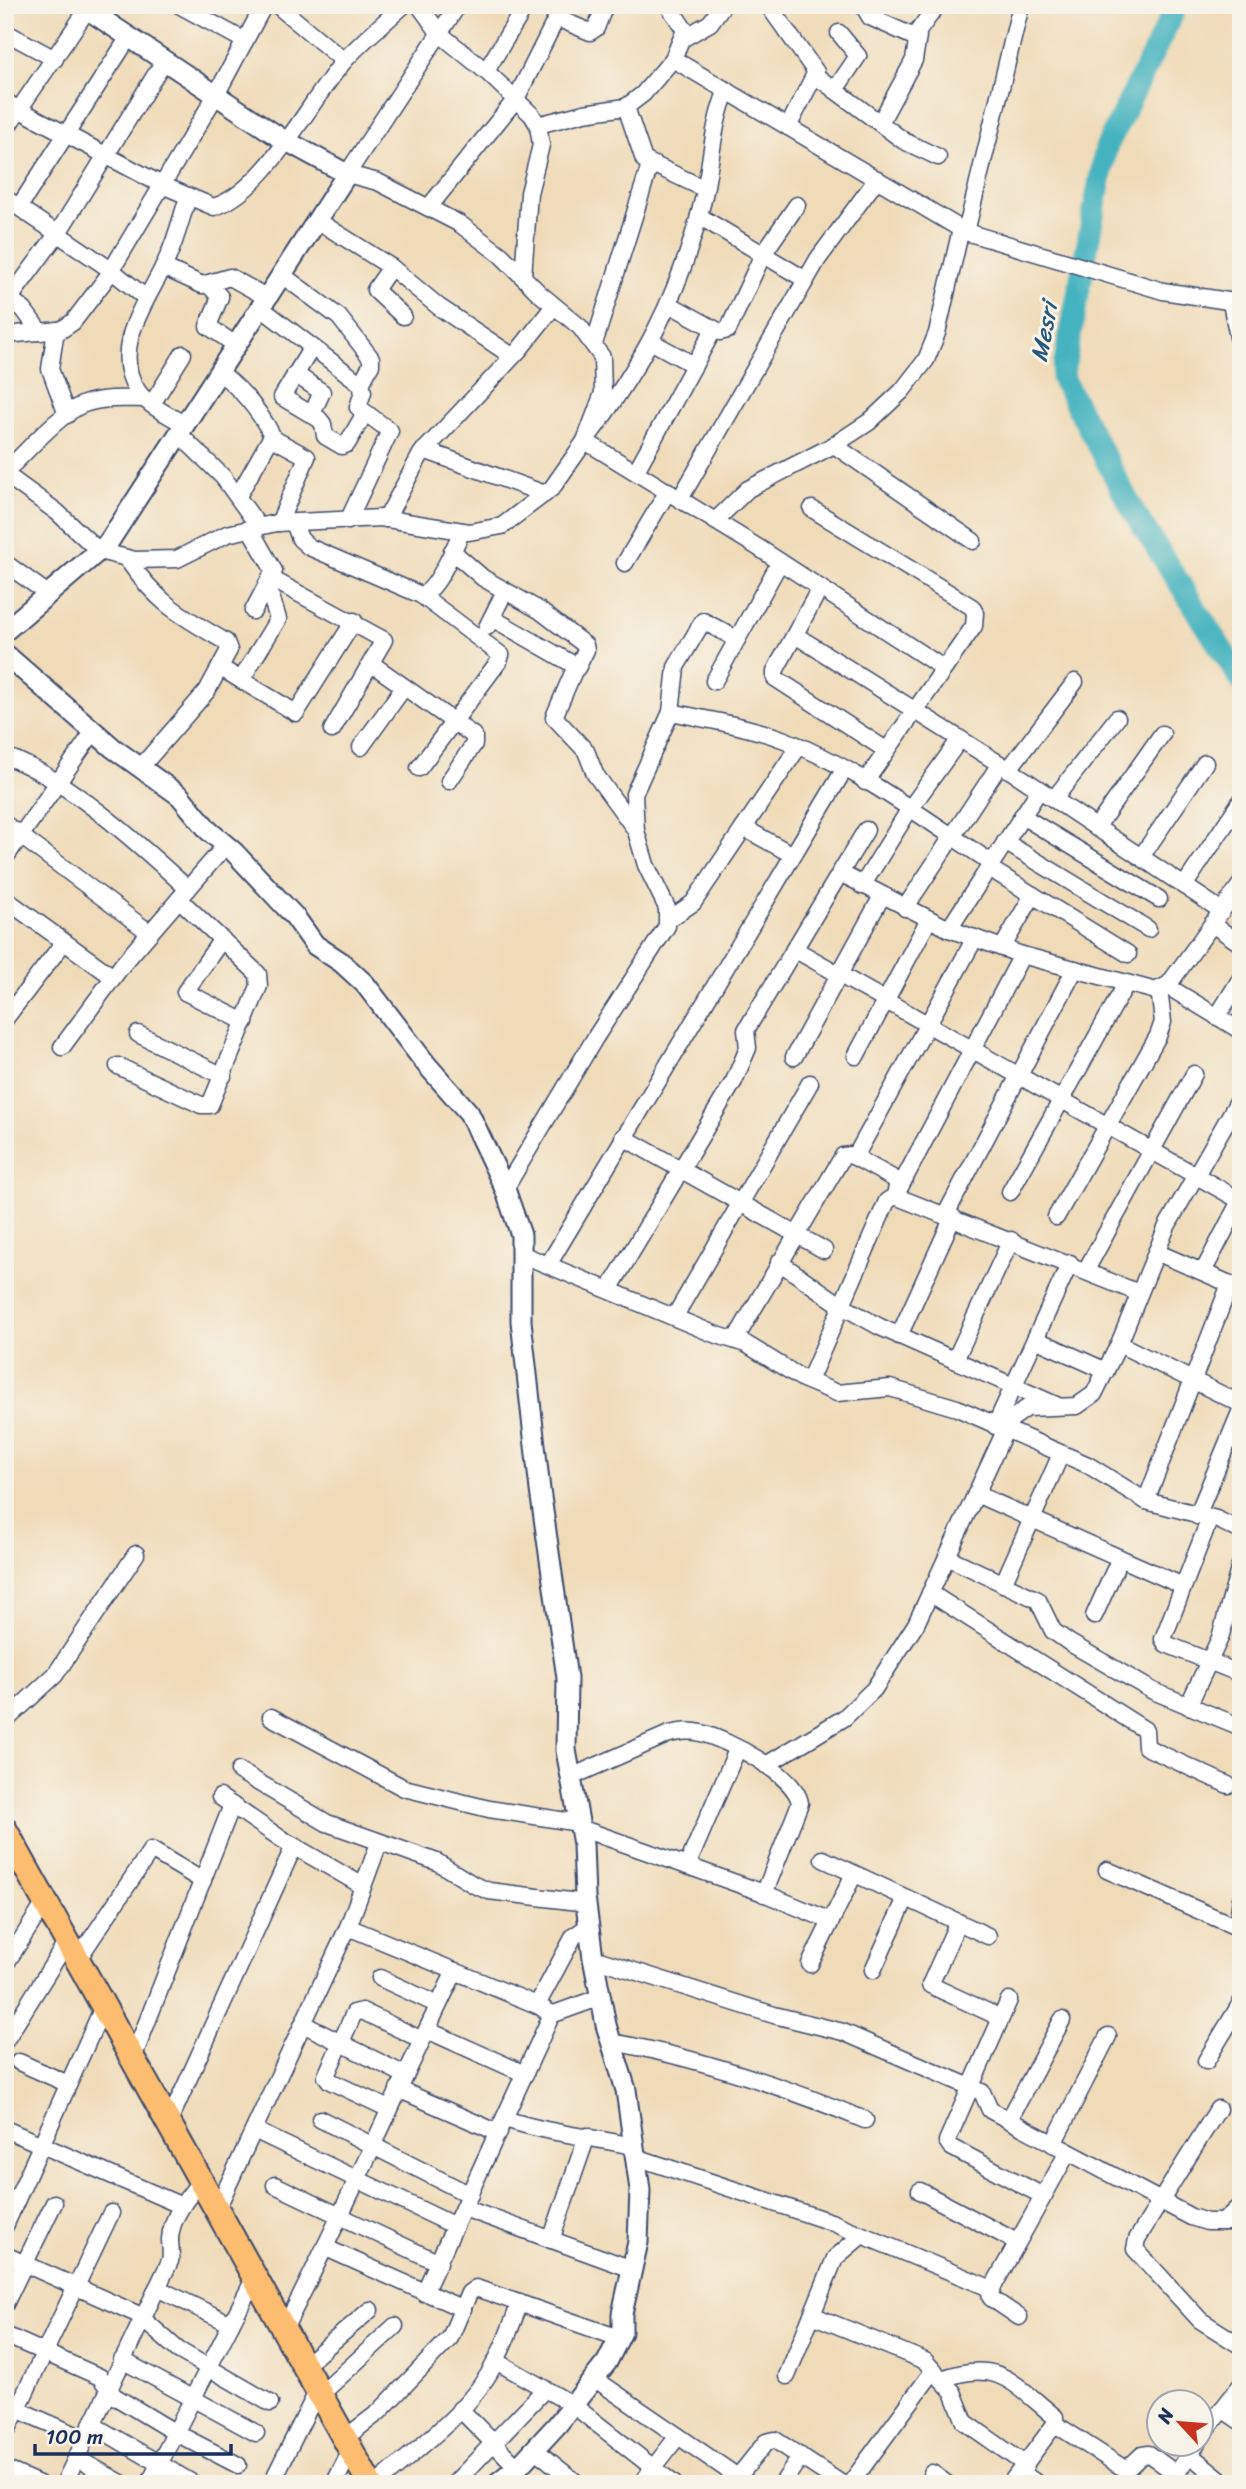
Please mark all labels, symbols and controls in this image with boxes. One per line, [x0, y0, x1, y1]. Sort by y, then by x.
water label: Mesri [1018, 295, 1071, 365]
north arrow [1144, 2388, 1214, 2458]
text: N [1147, 2402, 1183, 2430]
scale bar [35, 2412, 231, 2456]
text: 100 m [46, 2418, 103, 2456]

